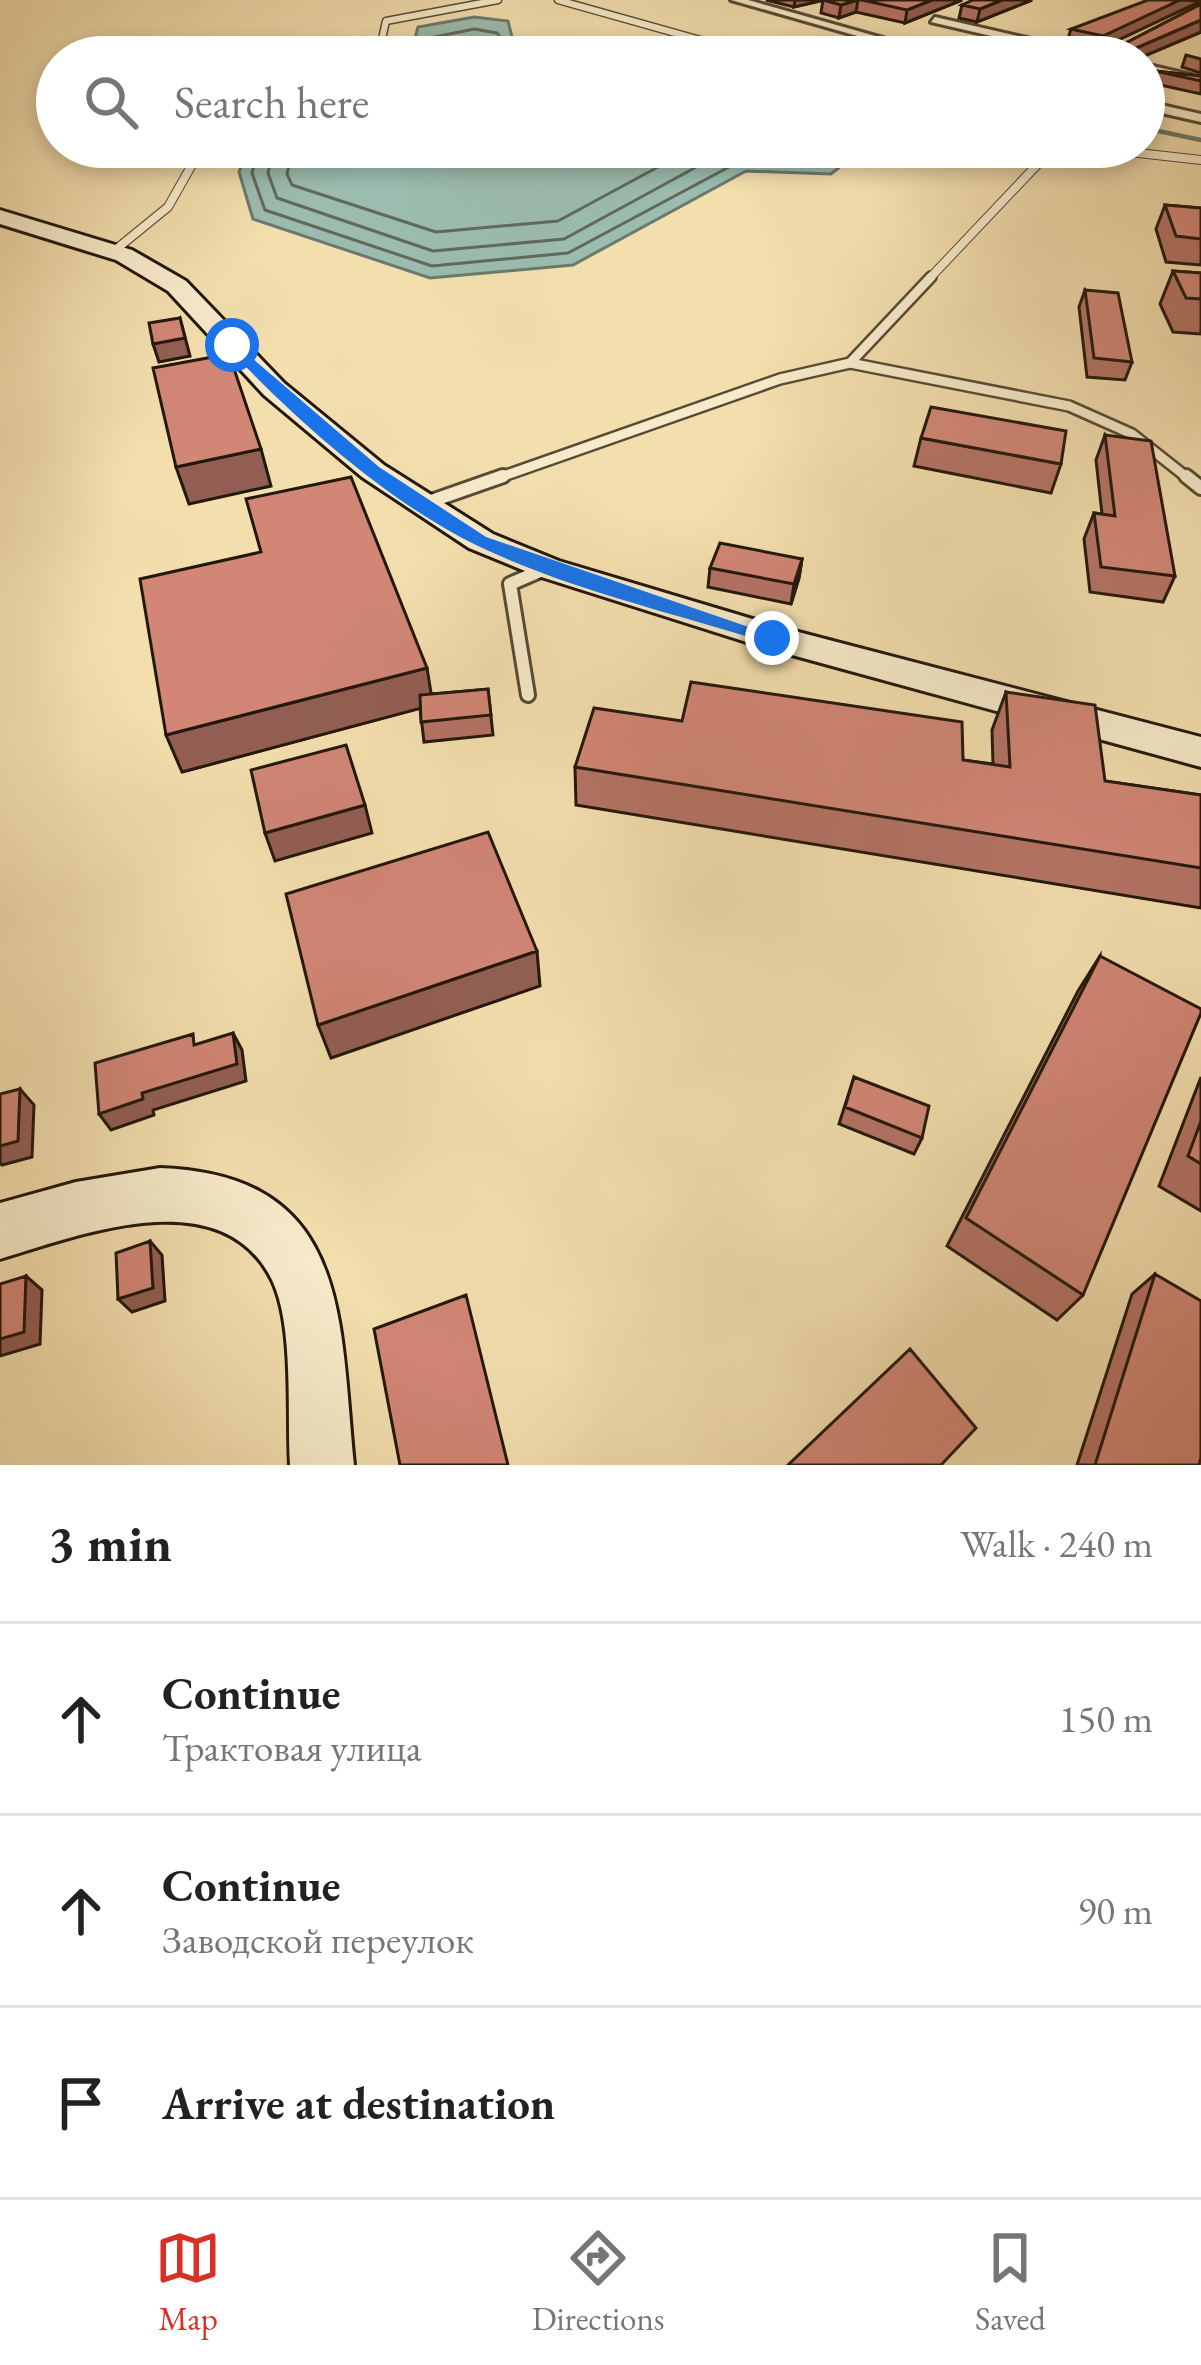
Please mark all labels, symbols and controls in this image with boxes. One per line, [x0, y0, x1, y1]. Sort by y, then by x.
search box [36, 36, 1165, 168]
icon: search [78, 69, 144, 135]
text: Search here [174, 73, 369, 131]
route start [205, 318, 259, 372]
route end [745, 611, 799, 665]
text: 3 min [48, 1510, 172, 1576]
text: Walk · 240 m [960, 1518, 1153, 1569]
text: Continue [162, 1664, 340, 1722]
icon: ahead [48, 1686, 114, 1752]
text: 150 m [1059, 1693, 1153, 1744]
text: Трактовая улица [162, 1722, 422, 1773]
text: Continue [162, 1856, 340, 1914]
icon: ahead [48, 1878, 114, 1944]
text: 90 m [1077, 1885, 1153, 1936]
text: Заводской переулок [162, 1914, 474, 1965]
icon: arrive [48, 2070, 114, 2136]
text: Arrive at destination [162, 2074, 555, 2132]
tab: Map [155, 2225, 221, 2340]
tab: Directions [532, 2225, 665, 2340]
tab: Saved [975, 2225, 1046, 2340]

